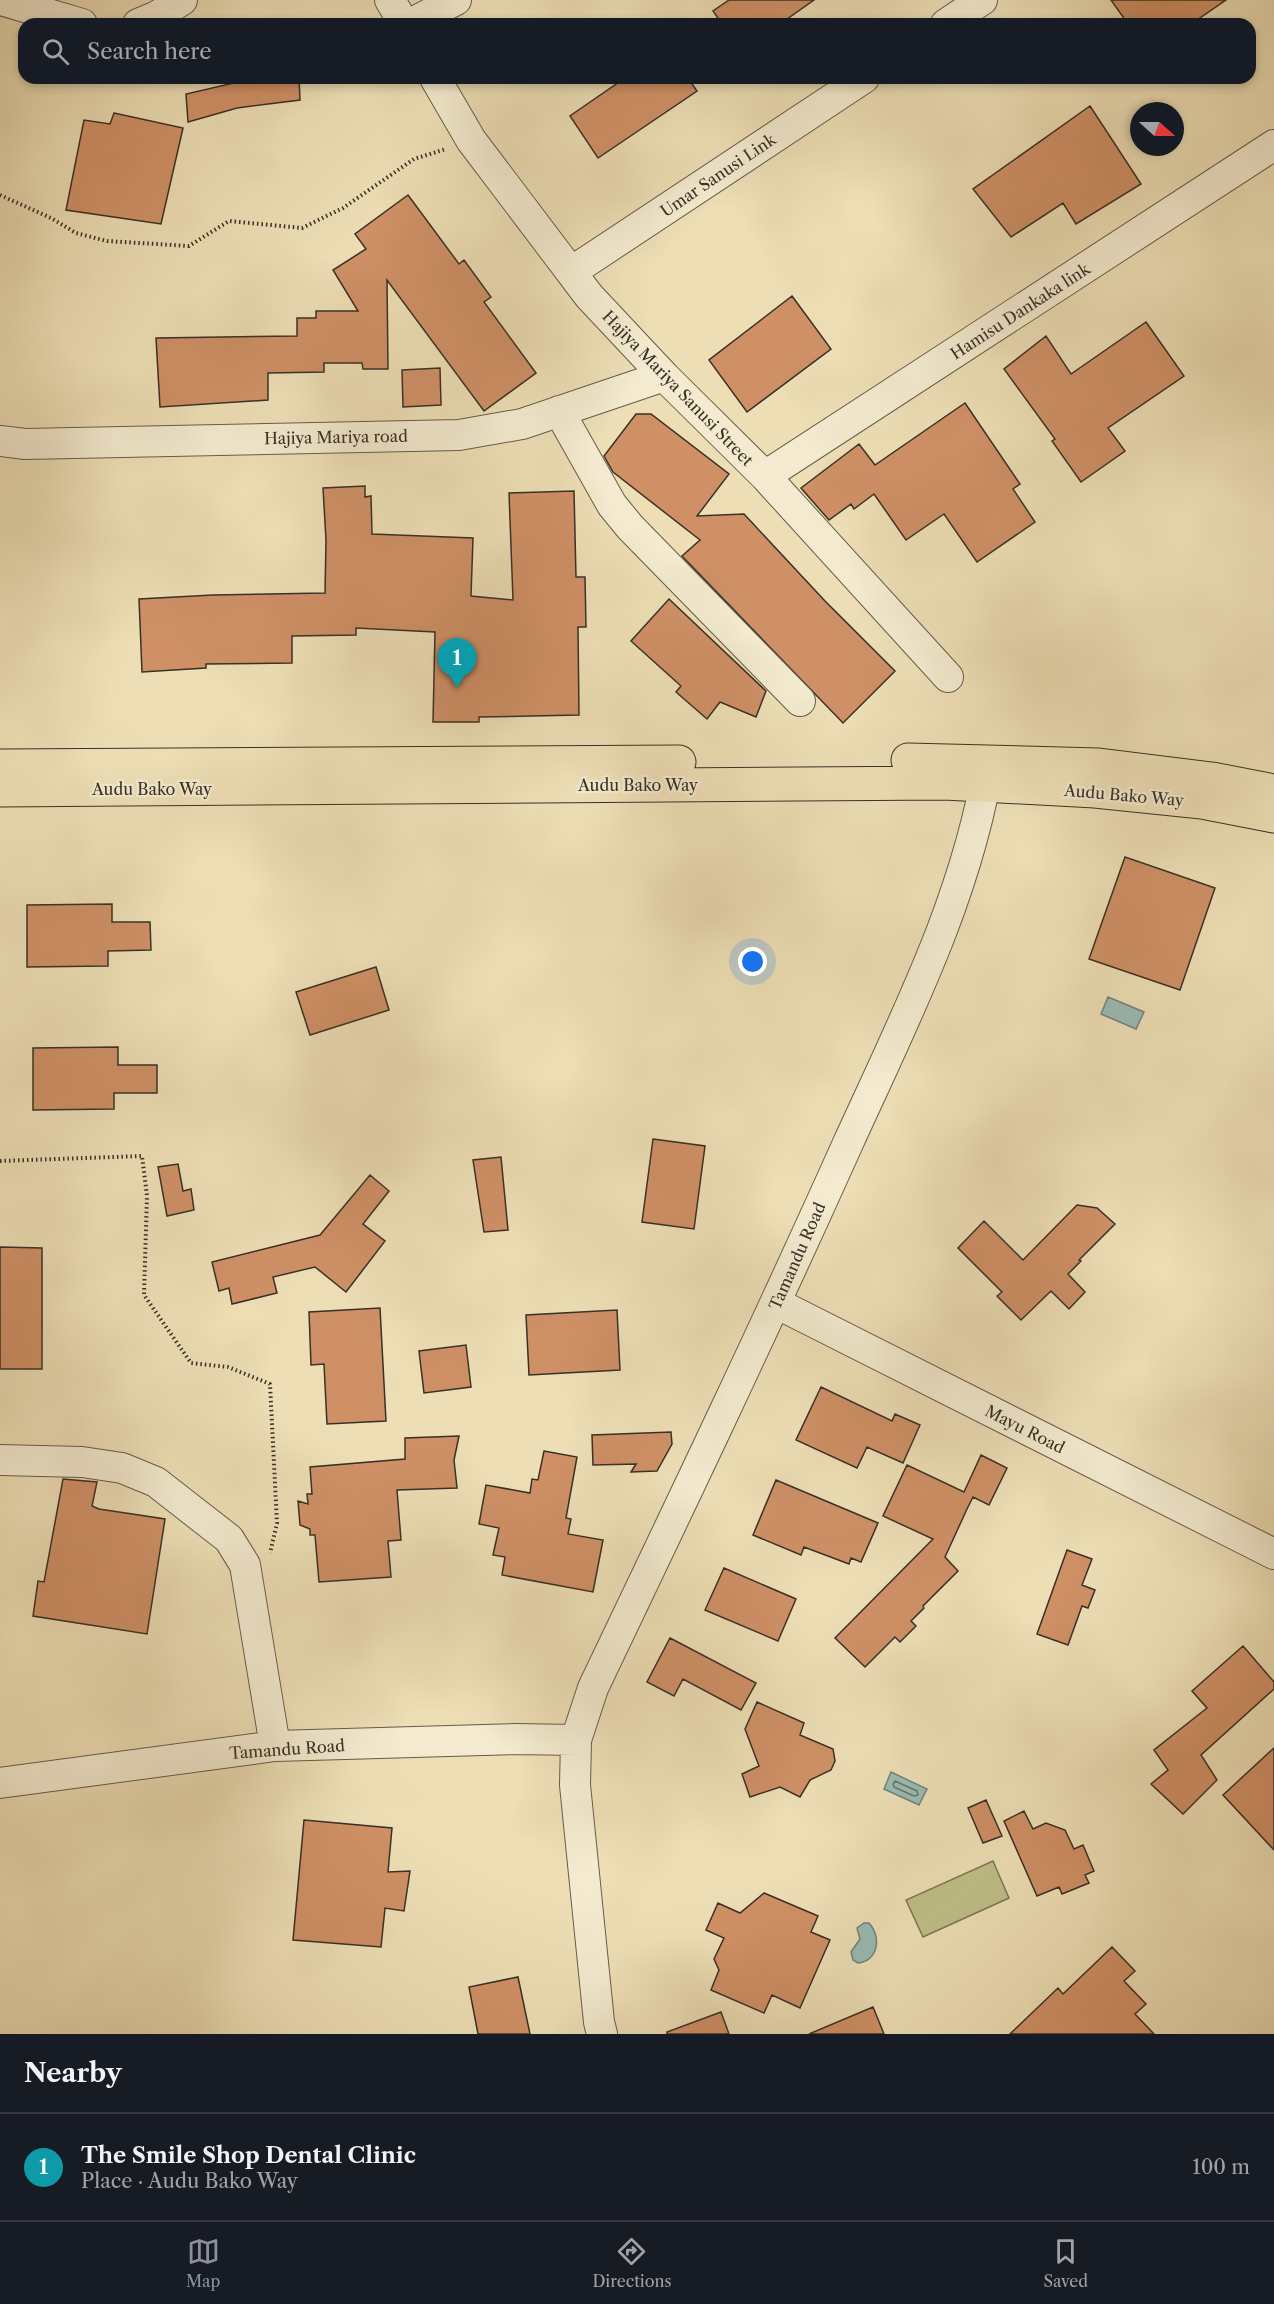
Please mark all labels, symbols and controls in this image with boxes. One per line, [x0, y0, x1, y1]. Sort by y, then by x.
search box [18, 18, 1256, 84]
icon: search [39, 35, 72, 68]
text: Search here [87, 38, 212, 65]
north arrow [1130, 102, 1184, 156]
street label: Umar Sanusi Link [657, 129, 780, 221]
street label: Hamisu Dankaka link [947, 258, 1094, 363]
street label: Hajiya Mariya Sanusi Street [598, 306, 758, 470]
street label: Hajiya Mariya road [264, 426, 408, 448]
pin: 1 [438, 638, 476, 688]
street label: Audu Bako Way [577, 775, 699, 795]
street label: Audu Bako Way [91, 779, 213, 799]
street label: Audu Bako Way [1062, 780, 1186, 810]
your location [738, 947, 767, 976]
street label: Tamandu Road [764, 1199, 830, 1313]
street label: Mayu Road [982, 1400, 1068, 1458]
street label: Tamandu Road [229, 1735, 346, 1763]
text: Nearby [24, 2057, 122, 2089]
text: The Smile Shop Dental Clinic [81, 2142, 416, 2169]
text: 1 [39, 2155, 48, 2179]
text: 100 m [1192, 2155, 1250, 2179]
text: Place · Audu Bako Way [81, 2169, 298, 2193]
tab: Map [186, 2235, 220, 2291]
tab: Directions [592, 2235, 671, 2291]
tab: Saved [1044, 2235, 1088, 2291]

